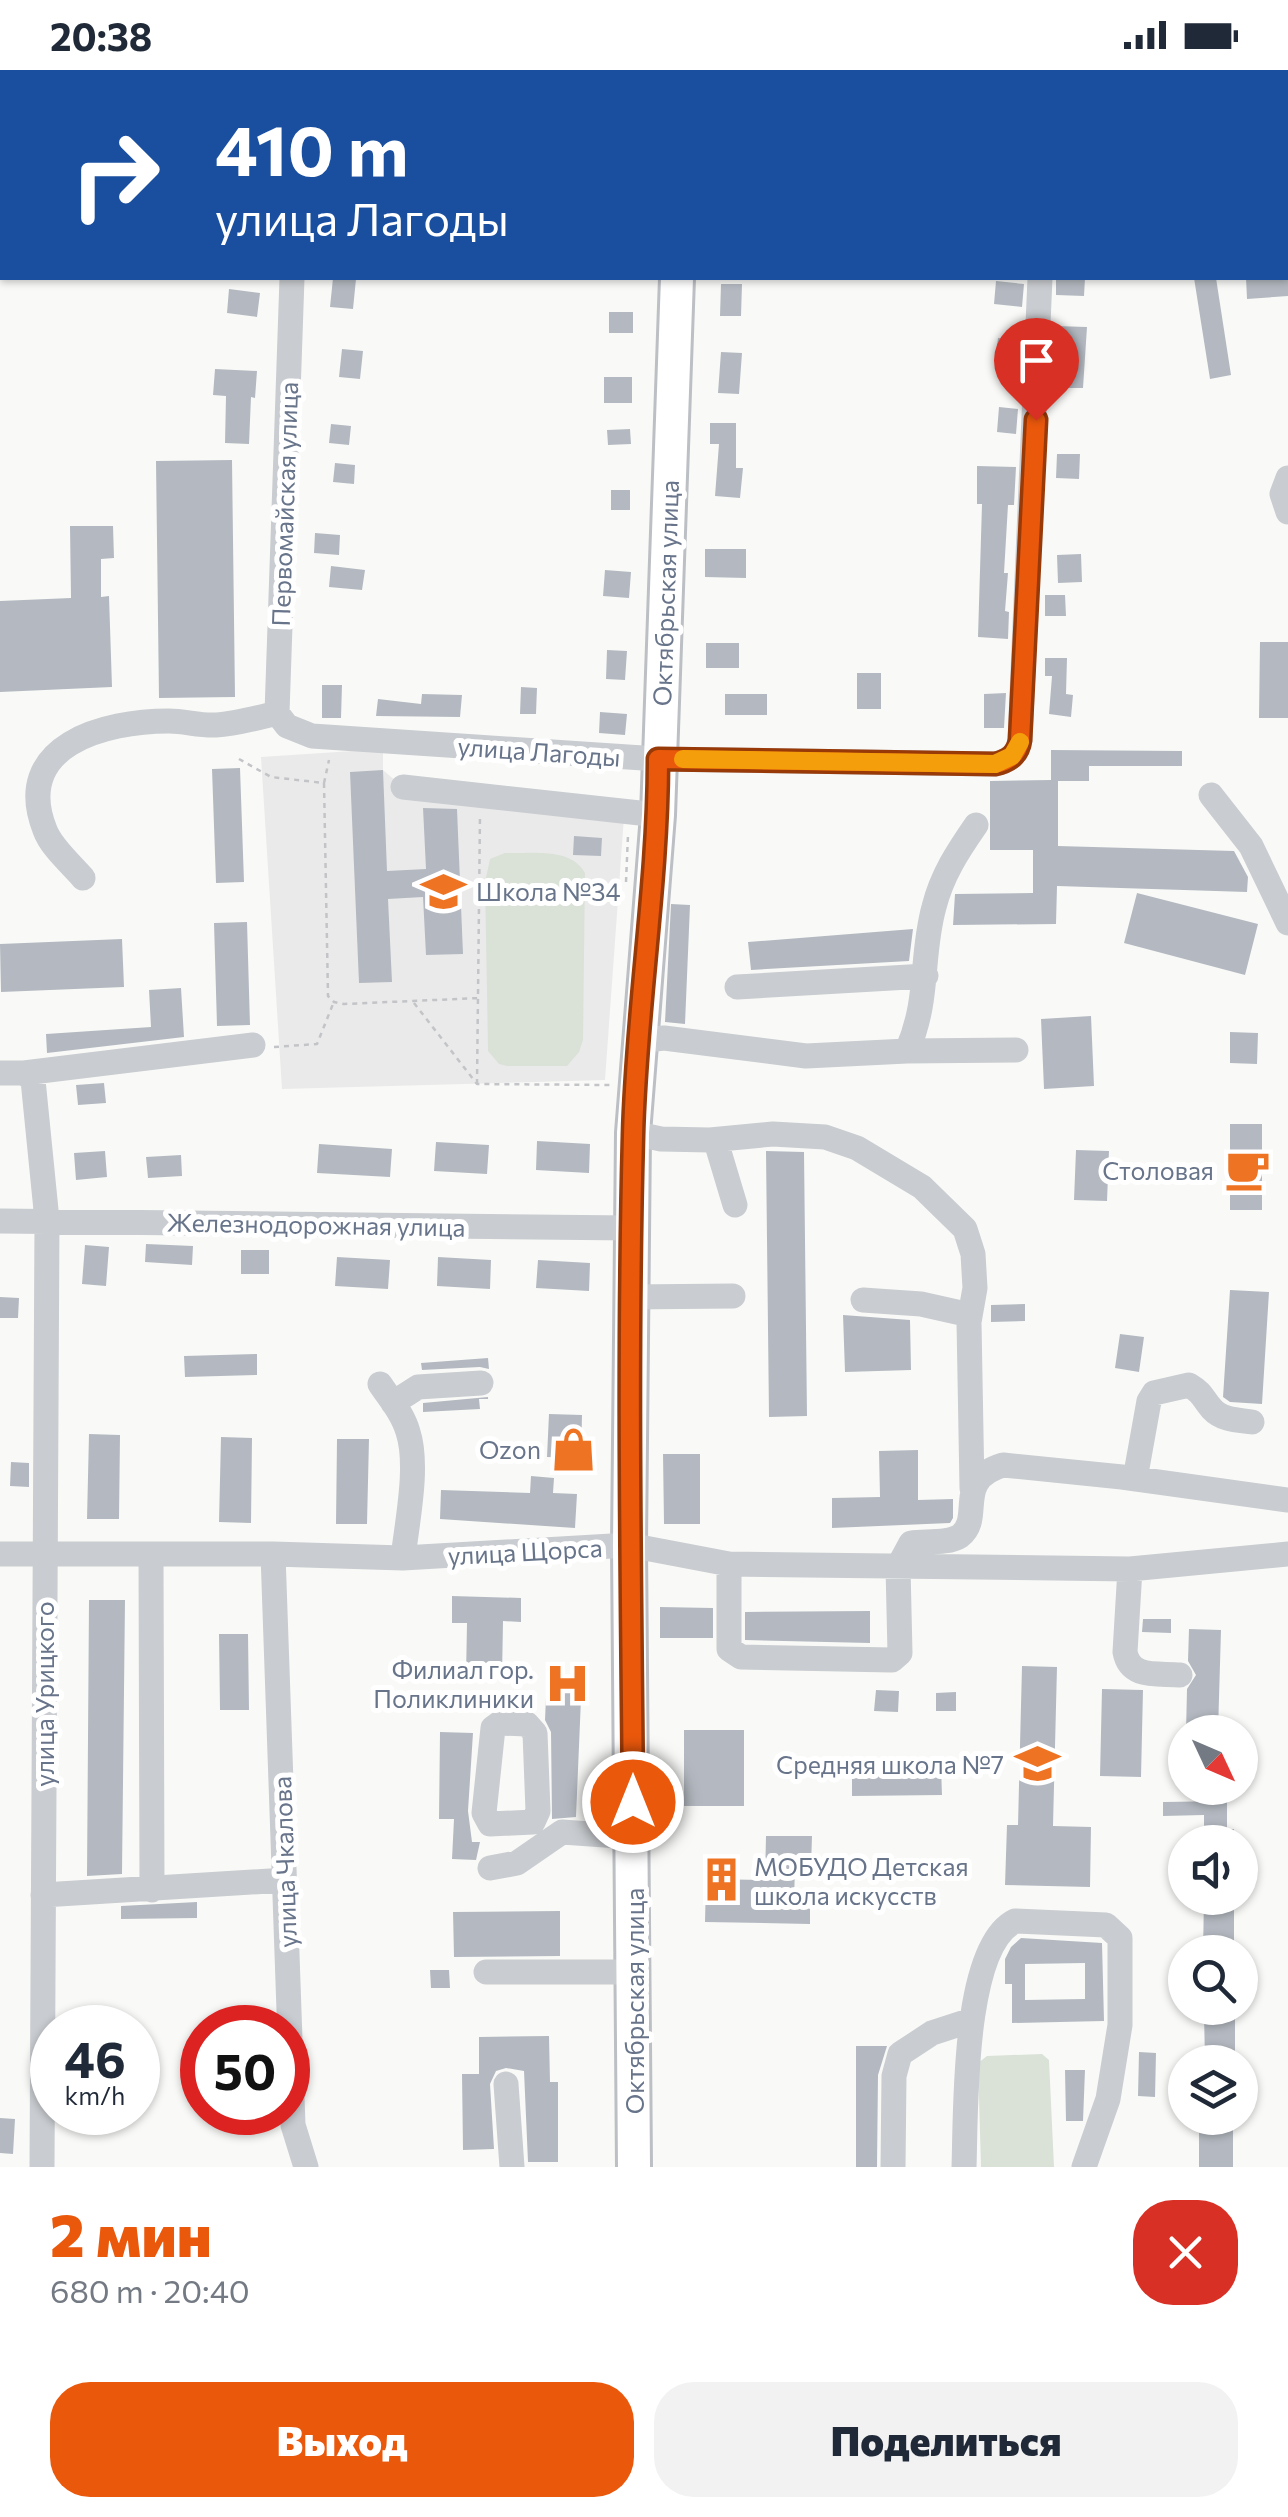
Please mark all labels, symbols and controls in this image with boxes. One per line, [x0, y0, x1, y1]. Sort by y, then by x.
text: 20:38 [50, 12, 152, 59]
text: 410 m [215, 105, 408, 190]
icon: right [50, 110, 180, 240]
text: улица Лагоды [215, 190, 509, 245]
pin [994, 318, 1079, 421]
icon: arrive [1009, 333, 1064, 388]
street label: Первомайская улица [265, 381, 303, 627]
street label: Октябрьская улица [646, 479, 684, 707]
street label: улица Лагоды [457, 730, 621, 772]
school or university icon: Школа №34 [419, 867, 467, 915]
place label: Школа №34 [476, 876, 620, 906]
cafe icon: Столовая [1223, 1146, 1271, 1194]
place label: Столовая [1102, 1155, 1214, 1185]
street label: Железнодорожная улица [166, 1206, 466, 1242]
shop icon: Ozon [550, 1425, 598, 1473]
place label: Ozon [479, 1434, 541, 1464]
street label: улица Щорса [447, 1532, 603, 1570]
street label: улица Урицкого [29, 1601, 59, 1787]
place label: Филиал гор. Поликлиники [373, 1654, 534, 1713]
hospital icon: Филиал гор. Поликлиники [543, 1659, 591, 1707]
north arrow [1168, 1715, 1258, 1805]
map controls [1168, 1715, 1258, 2135]
school or university icon: Средняя школа №7 [1013, 1740, 1061, 1788]
place label: Средняя школа №7 [776, 1749, 1004, 1779]
position arrow [581, 1750, 685, 1854]
street label: улица Чкалова [266, 1776, 302, 1948]
button: sound [1168, 1825, 1258, 1915]
place label: МОБУДО Детская школа искусcтв [754, 1851, 969, 1910]
building icon: МОБУДО Детская школа искусcтв [697, 1856, 745, 1904]
street label: Октябрьская улица [619, 1888, 649, 2114]
button: search [1168, 1935, 1258, 2025]
speed limit sign: 50 [180, 2005, 310, 2135]
text: 46 [64, 2027, 126, 2088]
button: layers [1168, 2045, 1258, 2135]
text: km/h [65, 2080, 125, 2110]
text: 2 мин [50, 2196, 212, 2269]
button: close [1133, 2200, 1238, 2305]
text: 680 m · 20:40 [50, 2270, 250, 2310]
button: Выход [50, 2382, 634, 2497]
button: Поделиться [654, 2382, 1238, 2497]

